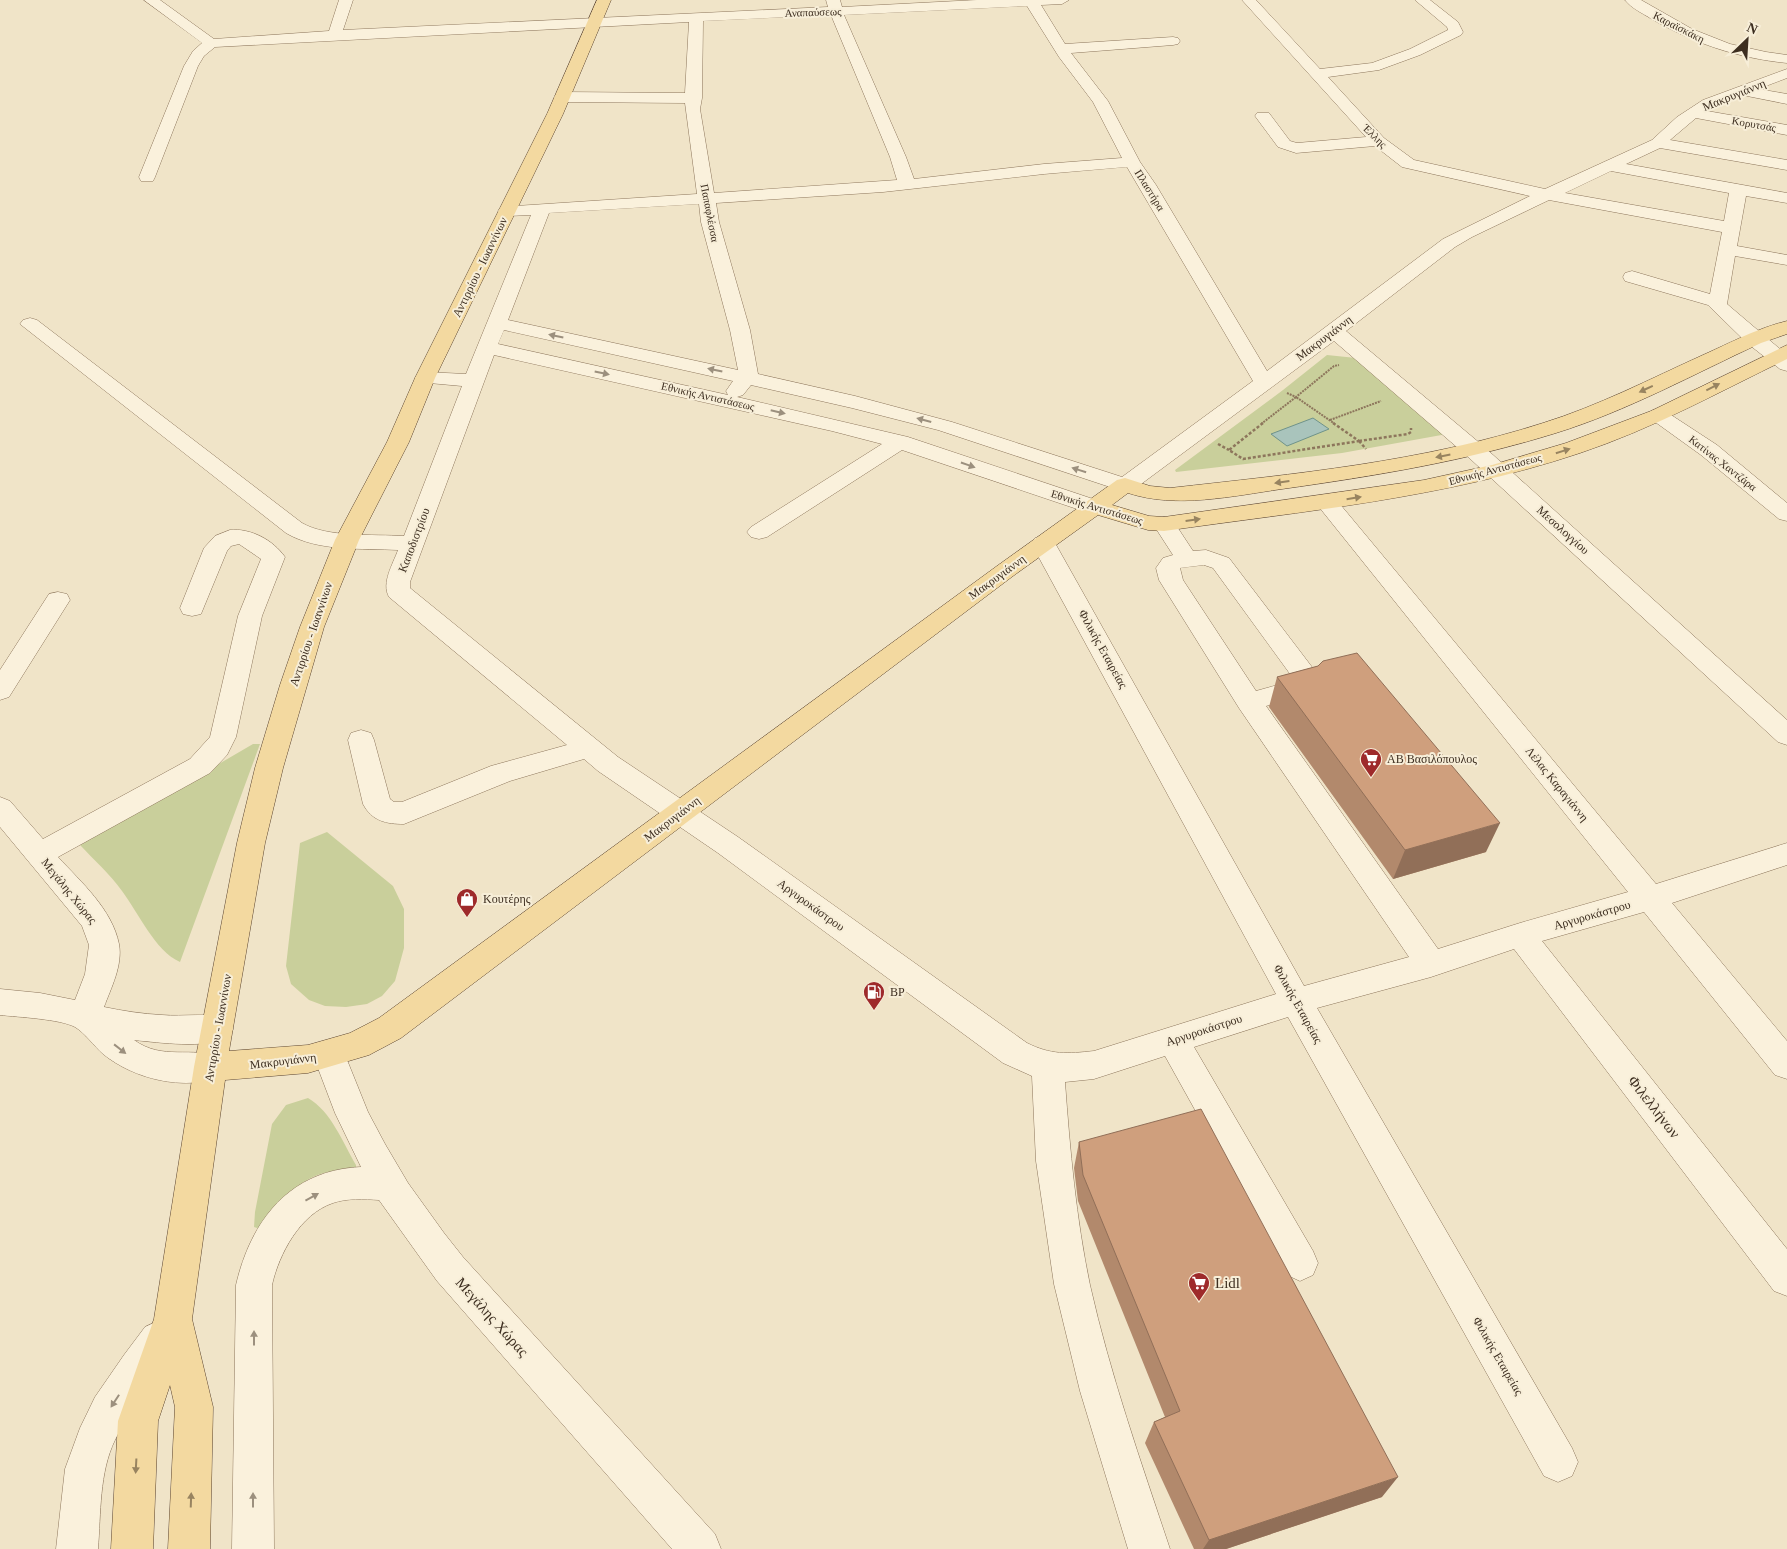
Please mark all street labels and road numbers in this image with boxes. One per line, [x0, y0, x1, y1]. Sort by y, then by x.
street label: Αναπαύσεως [784, 5, 842, 19]
street label: Καραϊσκάκη [1651, 9, 1707, 45]
street label: Μακρυγιάννη [1700, 76, 1768, 114]
street label: Κορυτσάς [1731, 114, 1778, 134]
street label: Έλλης [1360, 121, 1390, 151]
street label: Πλαστήρα [1133, 167, 1168, 213]
street label: Παπαφλέσσα [698, 183, 722, 243]
street label: Αντιρρίου - Ιωαννίνων [450, 214, 511, 319]
street label: Μακρυγιάννη [1293, 312, 1355, 364]
street label: Εθνικής Αντιστάσεως [660, 379, 756, 413]
street label: Κατίνας Χαντζάρα [1686, 433, 1760, 494]
street label: Εθνικής Αντιστάσεως [1447, 451, 1543, 487]
street label: Εθνικής Αντιστάσεως [1050, 487, 1145, 527]
street label: Μεσολογγίου [1534, 503, 1592, 557]
street label: Καποδιστρίου [395, 506, 433, 574]
street label: Μακρυγιάννη [966, 552, 1028, 602]
street label: Αντιρρίου - Ιωαννίνων [287, 579, 336, 688]
street label: Φιλικής Εταιρείας [1076, 607, 1131, 691]
street label: Λέλας Καραγιάννη [1523, 744, 1591, 824]
street label: Μακρυγιάννη [641, 793, 703, 845]
street label: Μεγάλης Χώρας [38, 855, 100, 927]
street label: Αργυροκάστρου [775, 876, 847, 934]
street label: Αργυροκάστρου [1552, 897, 1632, 933]
street label: Φιλικής Εταιρείας [1271, 962, 1326, 1046]
street label: Αντιρρίου - Ιωαννίνων [202, 972, 234, 1083]
street label: Αργυροκάστρου [1164, 1011, 1244, 1049]
street label: Μακρυγιάννη [249, 1050, 317, 1072]
street label: Φιλελλήνων [1625, 1073, 1683, 1141]
street label: Μεγάλης Χώρας [452, 1274, 532, 1360]
street label: Φιλικής Εταιρείας [1470, 1314, 1526, 1398]

